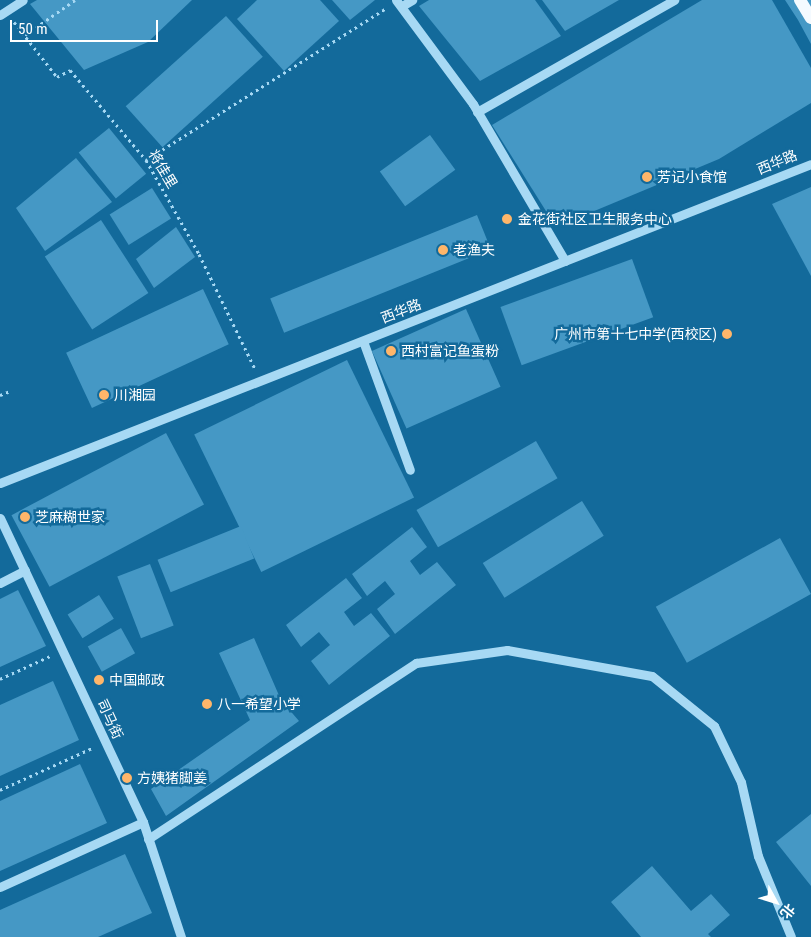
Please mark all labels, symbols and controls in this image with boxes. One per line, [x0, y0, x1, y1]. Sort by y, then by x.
scale bar [12, 10, 160, 42]
text: 50 m [18, 20, 48, 38]
street label: 西华路 [754, 146, 800, 178]
street label: 将佳里 [145, 147, 181, 191]
place label: 芳记小食馆 [657, 169, 727, 185]
marker: 芳记小食馆 [641, 171, 653, 183]
place label: 金花街社区卫生服务中心 [518, 211, 672, 227]
marker: 金花街社区卫生服务中心 [500, 212, 514, 226]
place label: 老渔夫 [453, 242, 495, 258]
marker: 老渔夫 [437, 244, 449, 256]
street label: 西华路 [378, 296, 424, 326]
place label: 广州市第十七中学(西校区) [554, 326, 717, 342]
marker: 广州市第十七中学(西校区) [721, 328, 733, 340]
place label: 西村富记鱼蛋粉 [401, 343, 499, 359]
marker: 西村富记鱼蛋粉 [385, 345, 397, 357]
place label: 川湘园 [114, 387, 156, 403]
marker: 川湘园 [98, 389, 110, 401]
place label: 芝麻糊世家 [35, 509, 105, 525]
marker: 芝麻糊世家 [19, 511, 31, 523]
place label: 中国邮政 [109, 672, 165, 688]
marker: 中国邮政 [93, 674, 105, 686]
street label: 司马街 [94, 696, 126, 742]
place label: 八一希望小学 [217, 696, 301, 712]
marker: 八一希望小学 [201, 698, 213, 710]
place label: 方姨猪脚姜 [137, 770, 207, 786]
marker: 方姨猪脚姜 [121, 772, 133, 784]
north arrow [751, 877, 801, 927]
text: 北 [777, 901, 798, 922]

